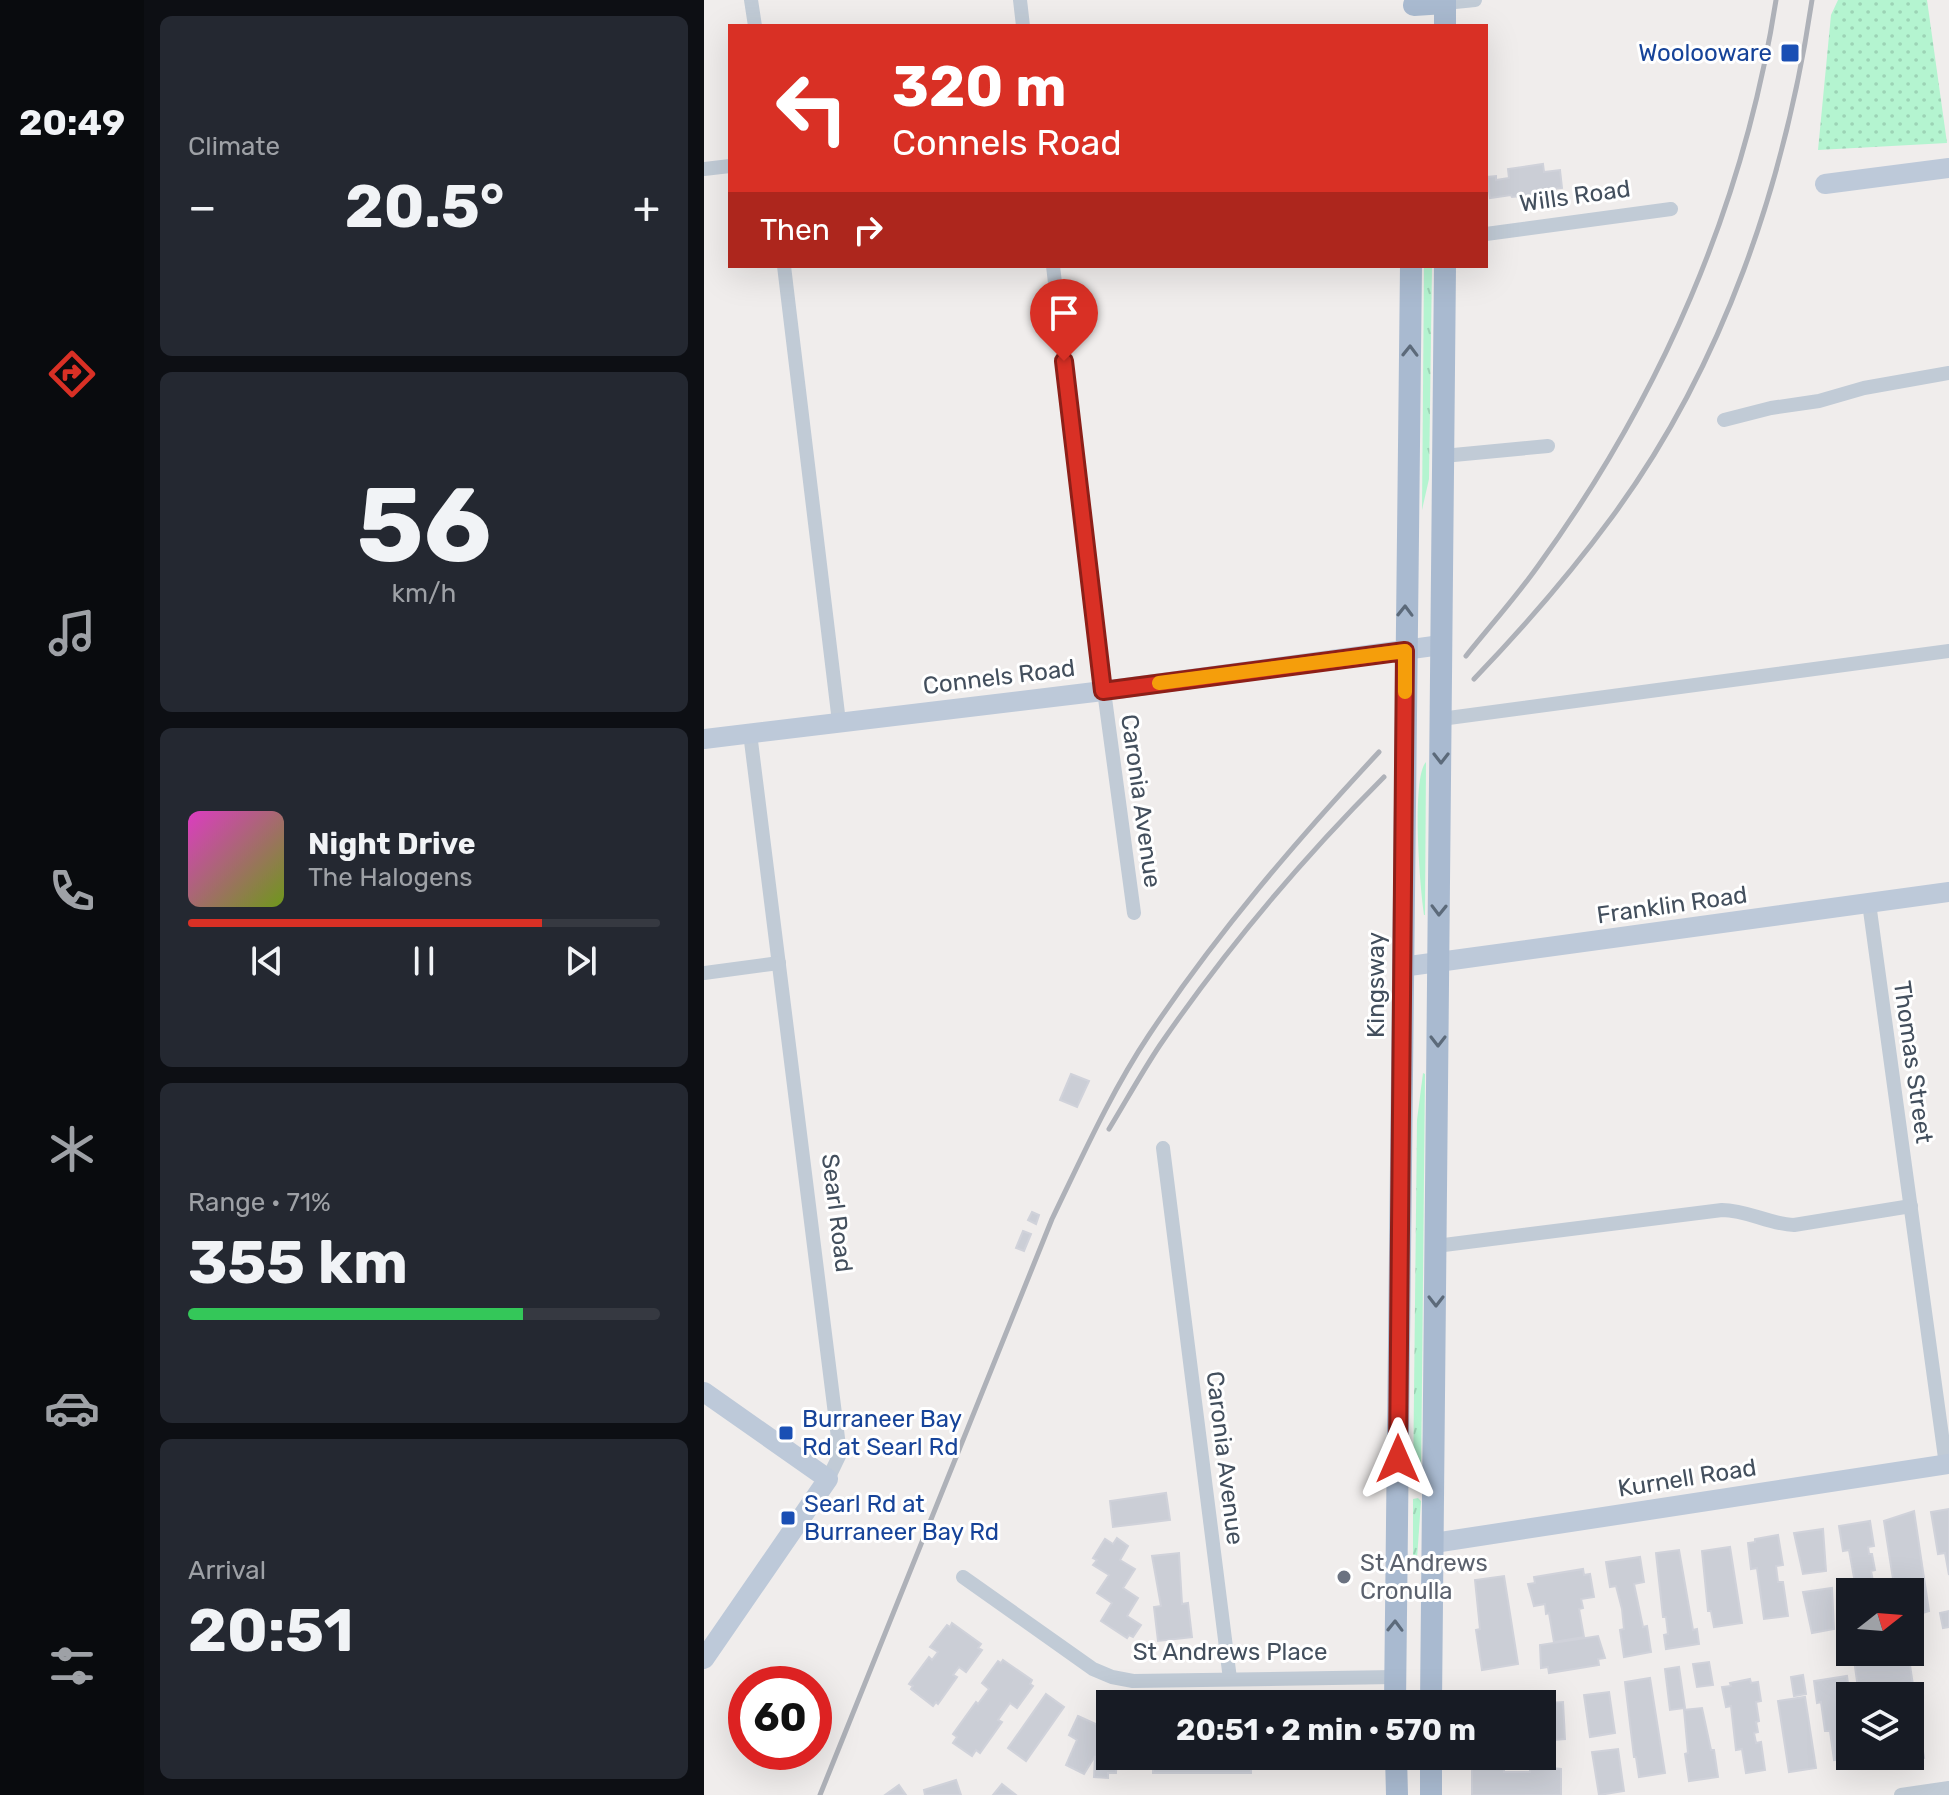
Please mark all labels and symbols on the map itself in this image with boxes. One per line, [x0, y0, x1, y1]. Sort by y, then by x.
place label: Woolooware [1638, 39, 1772, 67]
marker: Woolooware [1779, 42, 1801, 64]
street label: Wills Road [1518, 174, 1632, 218]
pin [1030, 279, 1098, 361]
one-way arrow [1401, 344, 1418, 357]
one-way arrow [1397, 604, 1414, 617]
street label: Connels Road [921, 654, 1077, 700]
street label: Caronia Avenue [1115, 712, 1167, 890]
one-way arrow [1432, 752, 1450, 765]
street label: Franklin Road [1595, 881, 1749, 929]
one-way arrow [1431, 904, 1448, 917]
street label: Kingsway [1362, 932, 1390, 1038]
street label: Thomas Street [1888, 979, 1938, 1145]
one-way arrow [1429, 1035, 1447, 1048]
street label: Searl Road [816, 1152, 858, 1274]
one-way arrow [1427, 1295, 1445, 1308]
street label: Caronia Avenue [1200, 1370, 1250, 1546]
place label: Burraneer Bay Rd at Searl Rd [802, 1405, 962, 1461]
position arrow [1356, 1417, 1440, 1501]
marker: Burraneer Bay Rd at Searl Rd [777, 1424, 795, 1442]
street label: Kurnell Road [1616, 1453, 1758, 1503]
place label: Searl Rd at Burraneer Bay Rd [804, 1490, 999, 1546]
marker: Searl Rd at Burraneer Bay Rd [779, 1509, 797, 1527]
place label: St Andrews Cronulla [1360, 1549, 1488, 1605]
marker: St Andrews Cronulla [1335, 1568, 1353, 1586]
north arrow [1836, 1578, 1924, 1666]
one-way arrow [1387, 1619, 1404, 1632]
street label: St Andrews Place [1133, 1638, 1327, 1666]
speed limit sign: 60 [728, 1666, 832, 1770]

